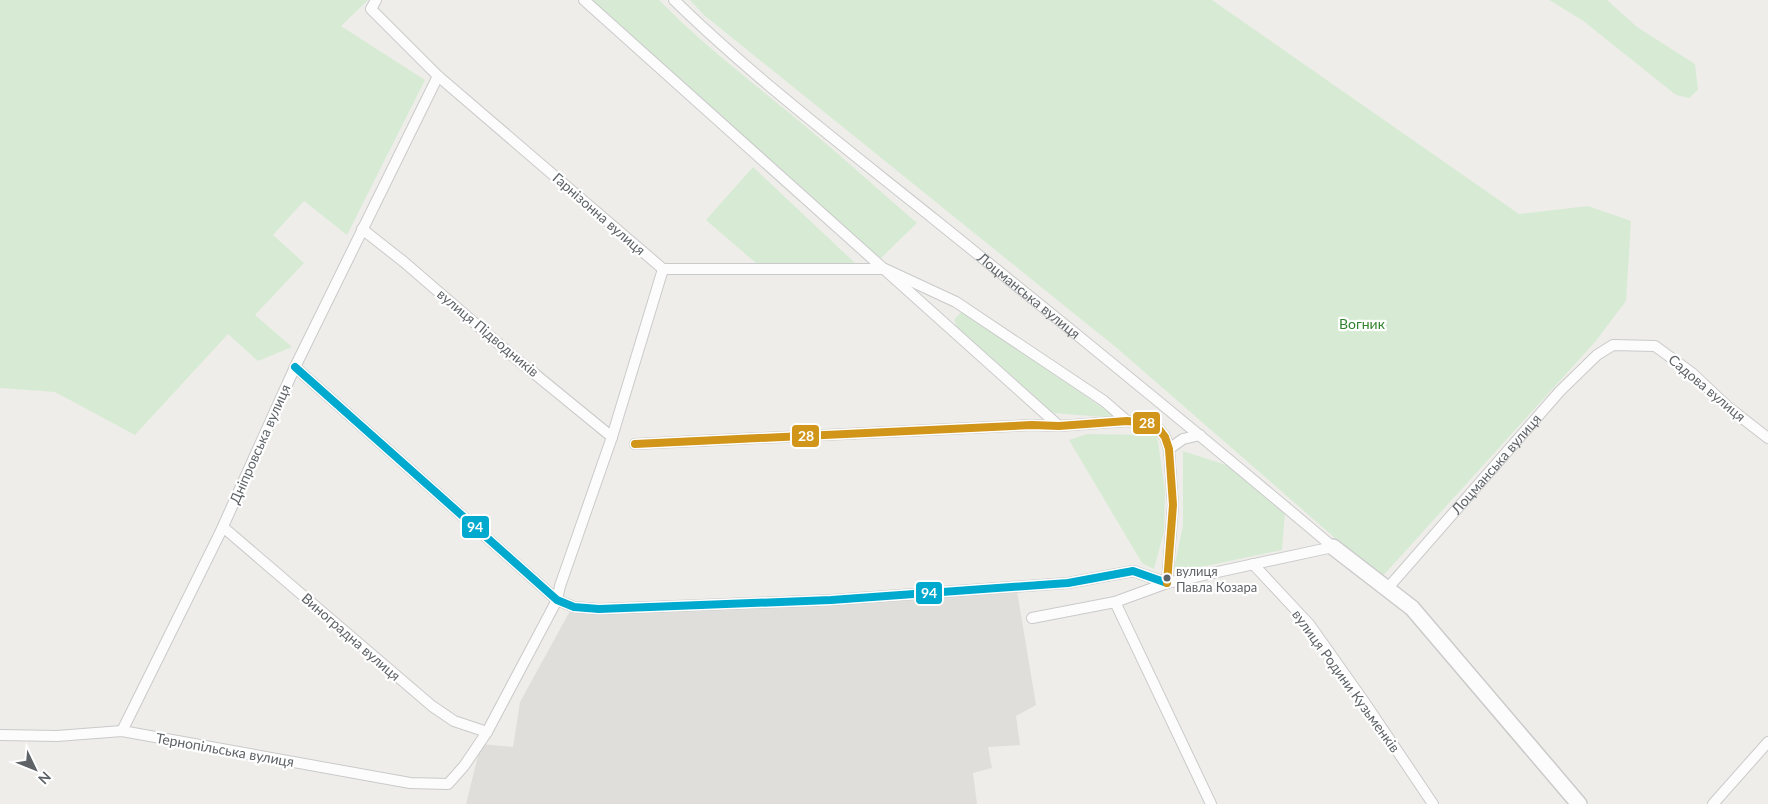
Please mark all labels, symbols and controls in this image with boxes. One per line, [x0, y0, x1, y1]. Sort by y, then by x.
street label: Гарнізонна вулиця [550, 169, 649, 258]
street label: Лоцманська вулиця [973, 248, 1084, 342]
street label: вулиця Підводників [434, 285, 543, 380]
park label: Вогник [1339, 315, 1386, 332]
street label: Садова вулиця [1665, 350, 1749, 425]
street label: Дніпровська вулиця [226, 381, 294, 506]
street label: Лоцманська вулиця [1447, 410, 1544, 518]
line badge: 28 [1132, 411, 1161, 435]
text: 28 [1139, 414, 1155, 431]
line badge: 28 [791, 424, 820, 448]
text: 28 [798, 427, 814, 444]
line badge: 94 [461, 515, 490, 539]
text: 94 [467, 518, 483, 535]
place label: вулиця Павла Козара [1176, 563, 1257, 595]
marker: вулиця Павла Козара [1162, 573, 1172, 583]
line badge: 94 [915, 581, 943, 605]
text: 94 [921, 584, 937, 601]
street label: Виноградна вулиця [298, 589, 404, 684]
street label: вулиця Родини Кузьменків [1289, 606, 1404, 755]
street label: Тернопільська вулиця [155, 729, 295, 770]
north arrow [10, 744, 60, 794]
text: N [35, 768, 55, 788]

